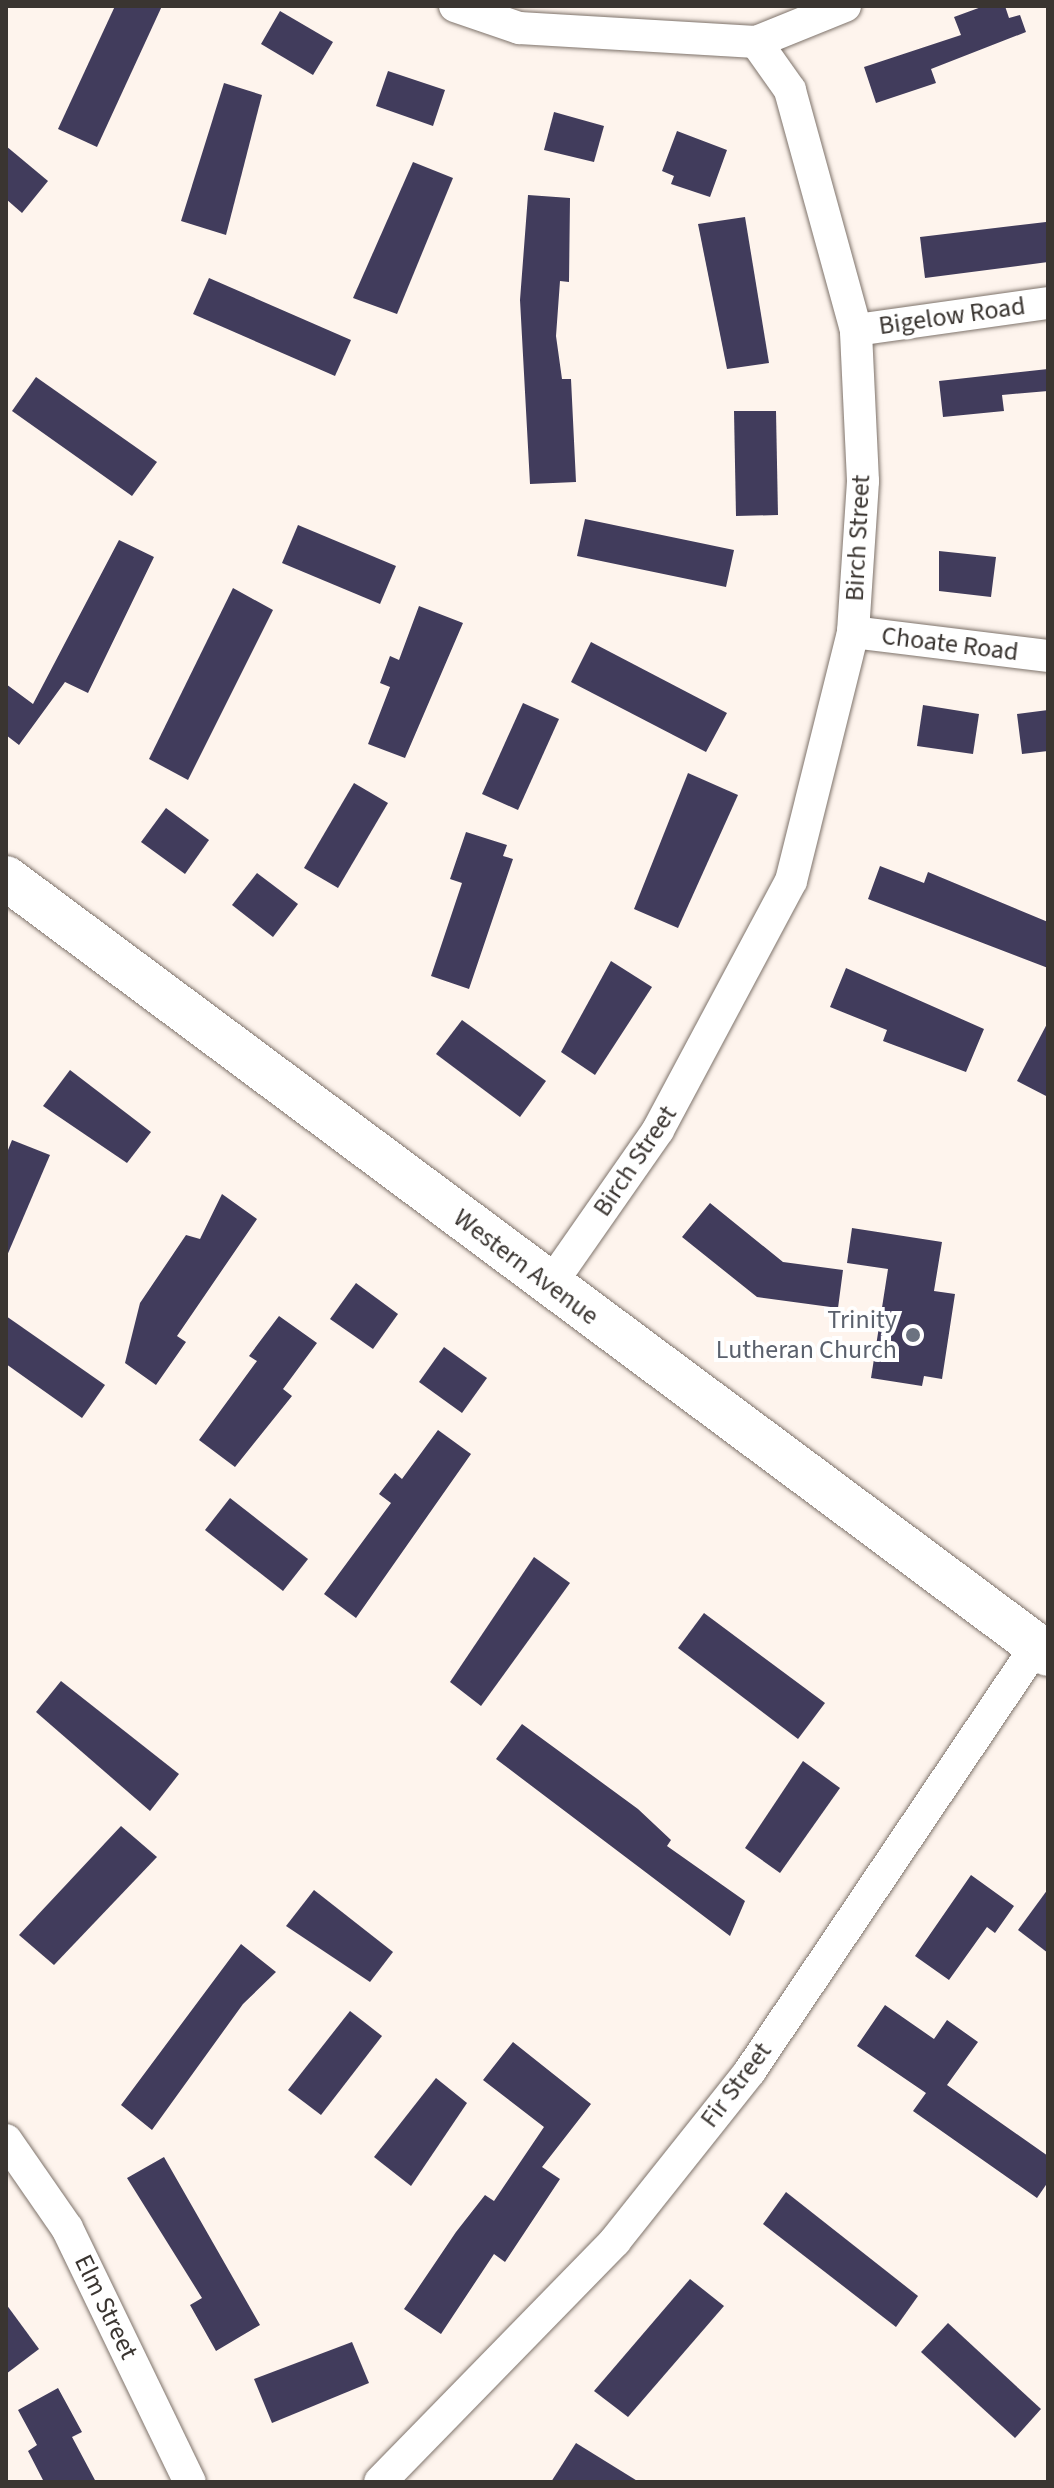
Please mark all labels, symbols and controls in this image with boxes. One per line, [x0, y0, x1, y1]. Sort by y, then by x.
street label: Bigelow Road [877, 290, 1027, 342]
street label: Birch Street [839, 474, 877, 602]
street label: Choate Road [880, 620, 1020, 668]
street label: Birch Street [587, 1100, 683, 1222]
street label: Western Avenue [447, 1202, 605, 1332]
place label: Trinity Lutheran Church [716, 1304, 897, 1366]
marker: Trinity Lutheran Church [904, 1326, 922, 1344]
street label: Fir Street [694, 2036, 778, 2134]
street label: Elm Street [67, 2250, 145, 2364]

